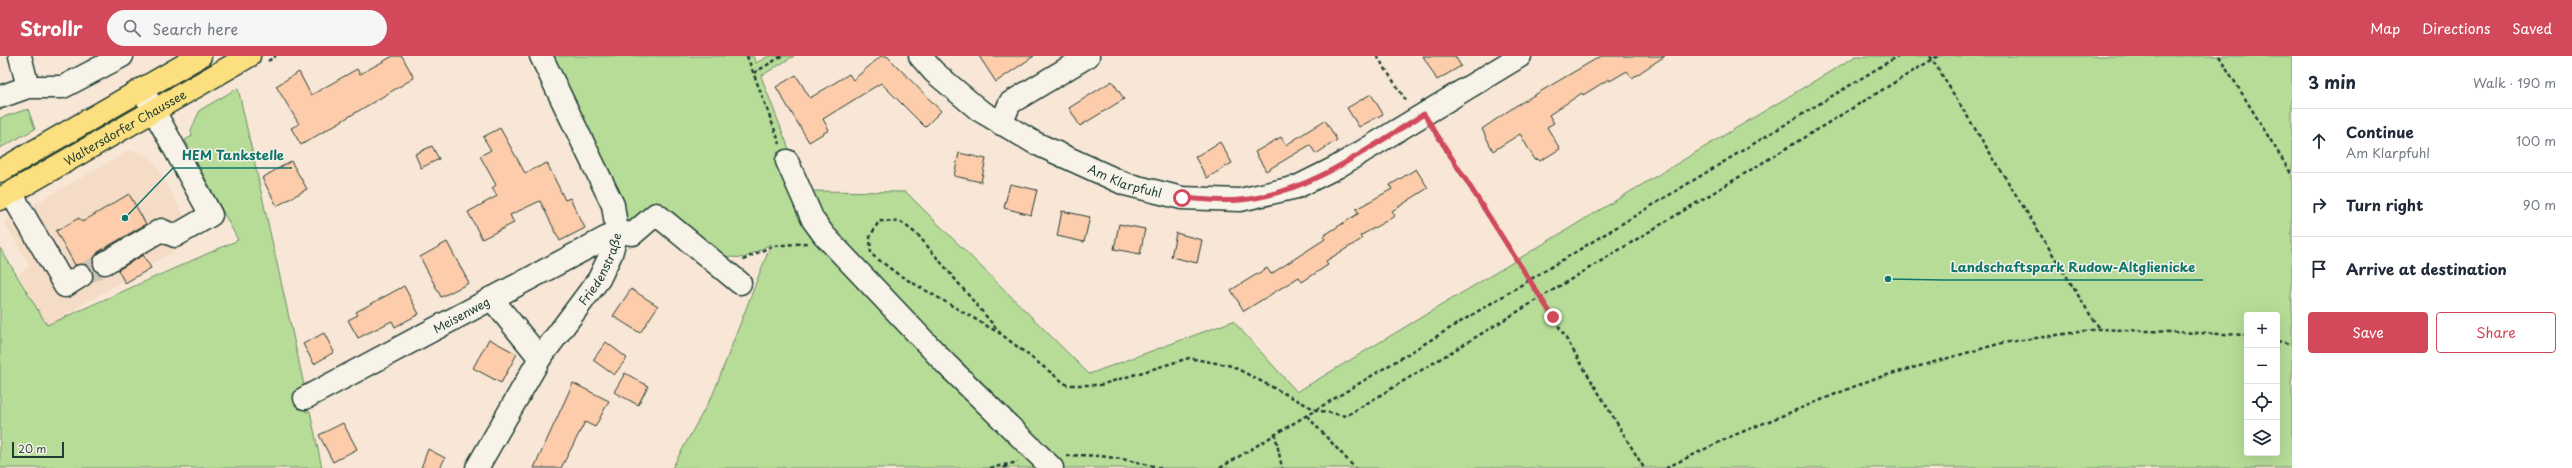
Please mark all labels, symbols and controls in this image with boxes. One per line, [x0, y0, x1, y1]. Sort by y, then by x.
search box [107, 10, 387, 46]
text: Strollr [20, 14, 83, 42]
icon: search [121, 17, 143, 39]
text: Search here [153, 17, 238, 40]
text: Map [2370, 18, 2400, 39]
text: Directions [2422, 18, 2490, 39]
text: Saved [2512, 18, 2552, 39]
text: 3 min [2308, 69, 2356, 95]
text: Walk · 190 m [2473, 73, 2556, 92]
street label: Waltersdorfer Chaussee [60, 85, 190, 170]
text: Continue [2346, 120, 2414, 143]
icon: ahead [2308, 130, 2330, 152]
text: 100 m [2516, 131, 2556, 150]
callout: HEM Tankstelle [173, 143, 292, 168]
text: Am Klarpfuhl [2346, 143, 2430, 162]
text: HEM Tankstelle [182, 145, 284, 164]
street label: Am Klarpfuhl [1085, 159, 1164, 202]
route start [1173, 189, 1191, 207]
text: Turn right [2346, 193, 2423, 216]
icon: right [2308, 194, 2330, 216]
text: 90 m [2523, 195, 2556, 214]
street label: Friedenstraße [574, 231, 625, 309]
callout: Landschaftspark Rudow-Altglienicke [1943, 255, 2203, 280]
text: Landschaftspark Rudow-Altglienicke [1951, 257, 2195, 276]
text: Arrive at destination [2346, 257, 2507, 280]
icon: arrive [2308, 258, 2330, 280]
street label: Meisenweg [430, 292, 493, 337]
route end [1544, 308, 1562, 326]
map controls [2244, 312, 2280, 456]
button: + [2244, 312, 2280, 348]
button: Save [2308, 312, 2428, 353]
button: Share [2436, 312, 2556, 353]
button: − [2244, 348, 2280, 384]
button: locate [2244, 384, 2280, 420]
button: layers [2244, 420, 2280, 456]
scale bar [12, 440, 64, 459]
text: 20 m [18, 440, 46, 457]

